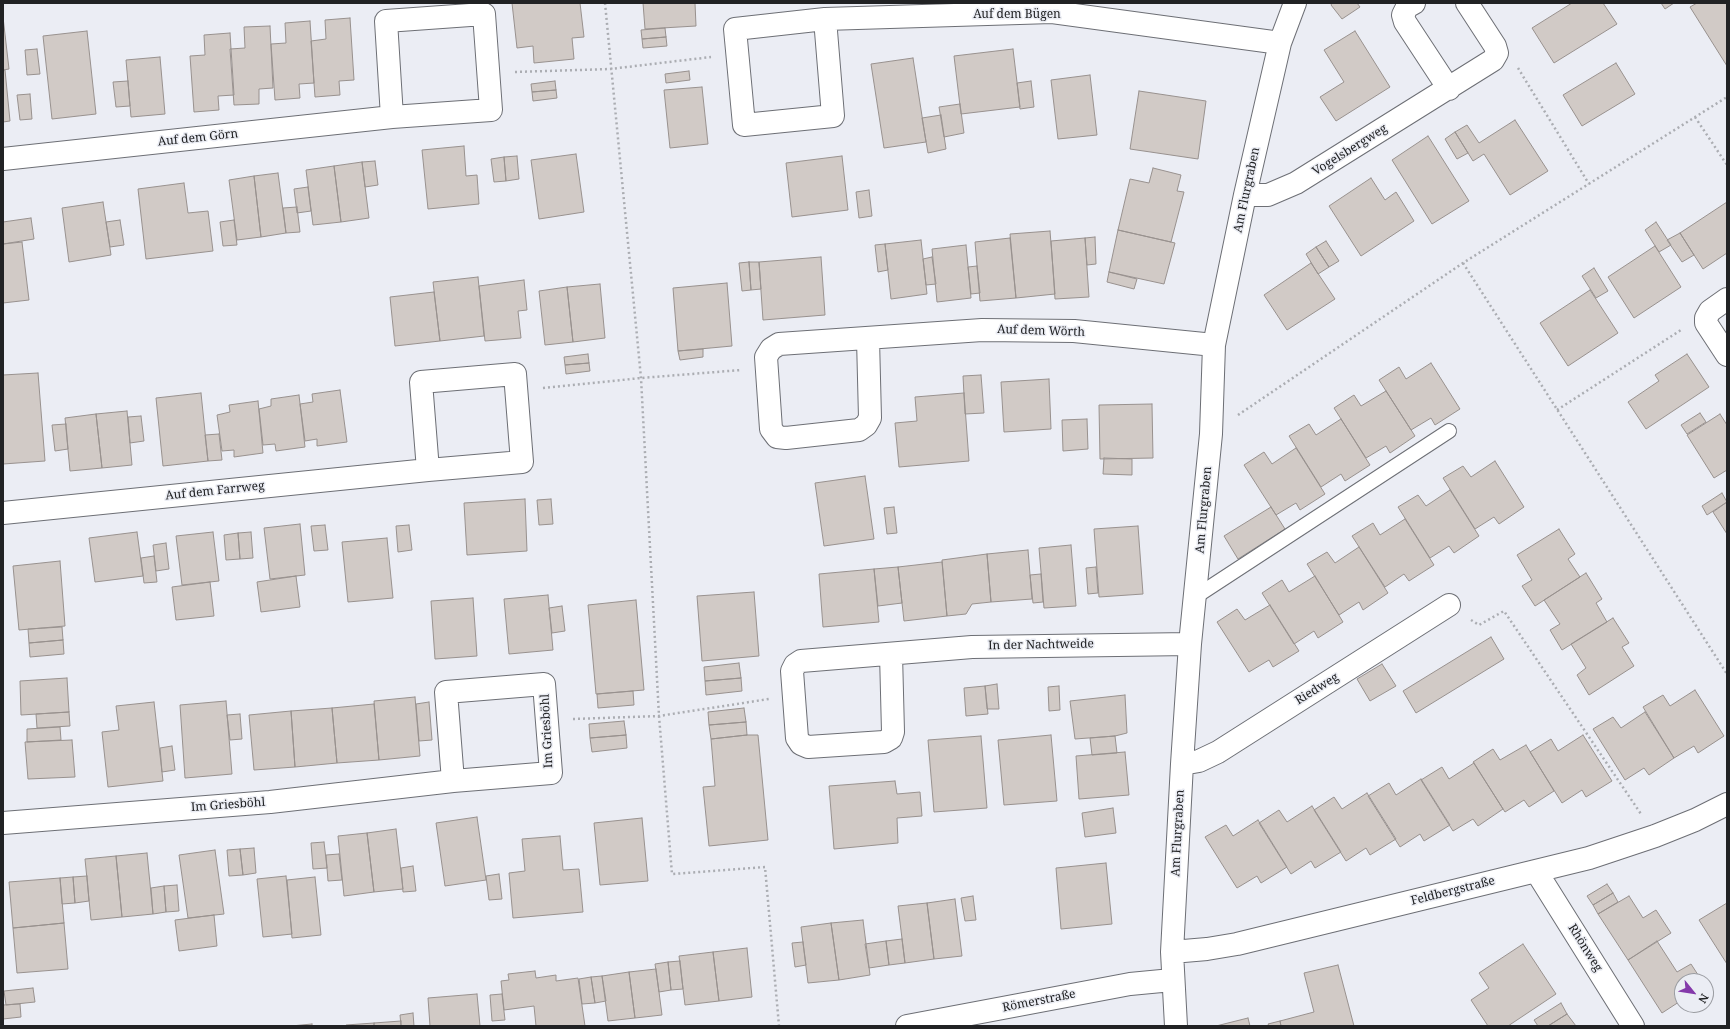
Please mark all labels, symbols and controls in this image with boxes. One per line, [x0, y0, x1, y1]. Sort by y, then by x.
street label: Auf dem Bügen [973, 8, 1061, 22]
street label: Vogelsbergweg [1310, 121, 1390, 179]
street label: Auf dem Görn [157, 127, 239, 149]
street label: Am Flurgraben [1231, 146, 1263, 234]
street label: Auf dem Wörth [997, 322, 1085, 340]
street label: Am Flurgraben [1193, 466, 1215, 554]
street label: Auf dem Farrweg [165, 479, 265, 503]
street label: In der Nachtweide [988, 637, 1094, 653]
street label: Riedweg [1293, 670, 1341, 708]
street label: Im Griesböhl [538, 693, 556, 769]
street label: Am Flurgraben [1169, 789, 1187, 877]
street label: Im Griesböhl [190, 795, 266, 815]
street label: Feldbergstraße [1410, 874, 1496, 908]
street label: Rhönweg [1565, 922, 1605, 974]
north arrow [1674, 973, 1714, 1013]
street label: Römerstraße [1001, 987, 1077, 1015]
text: N [1695, 991, 1713, 1006]

